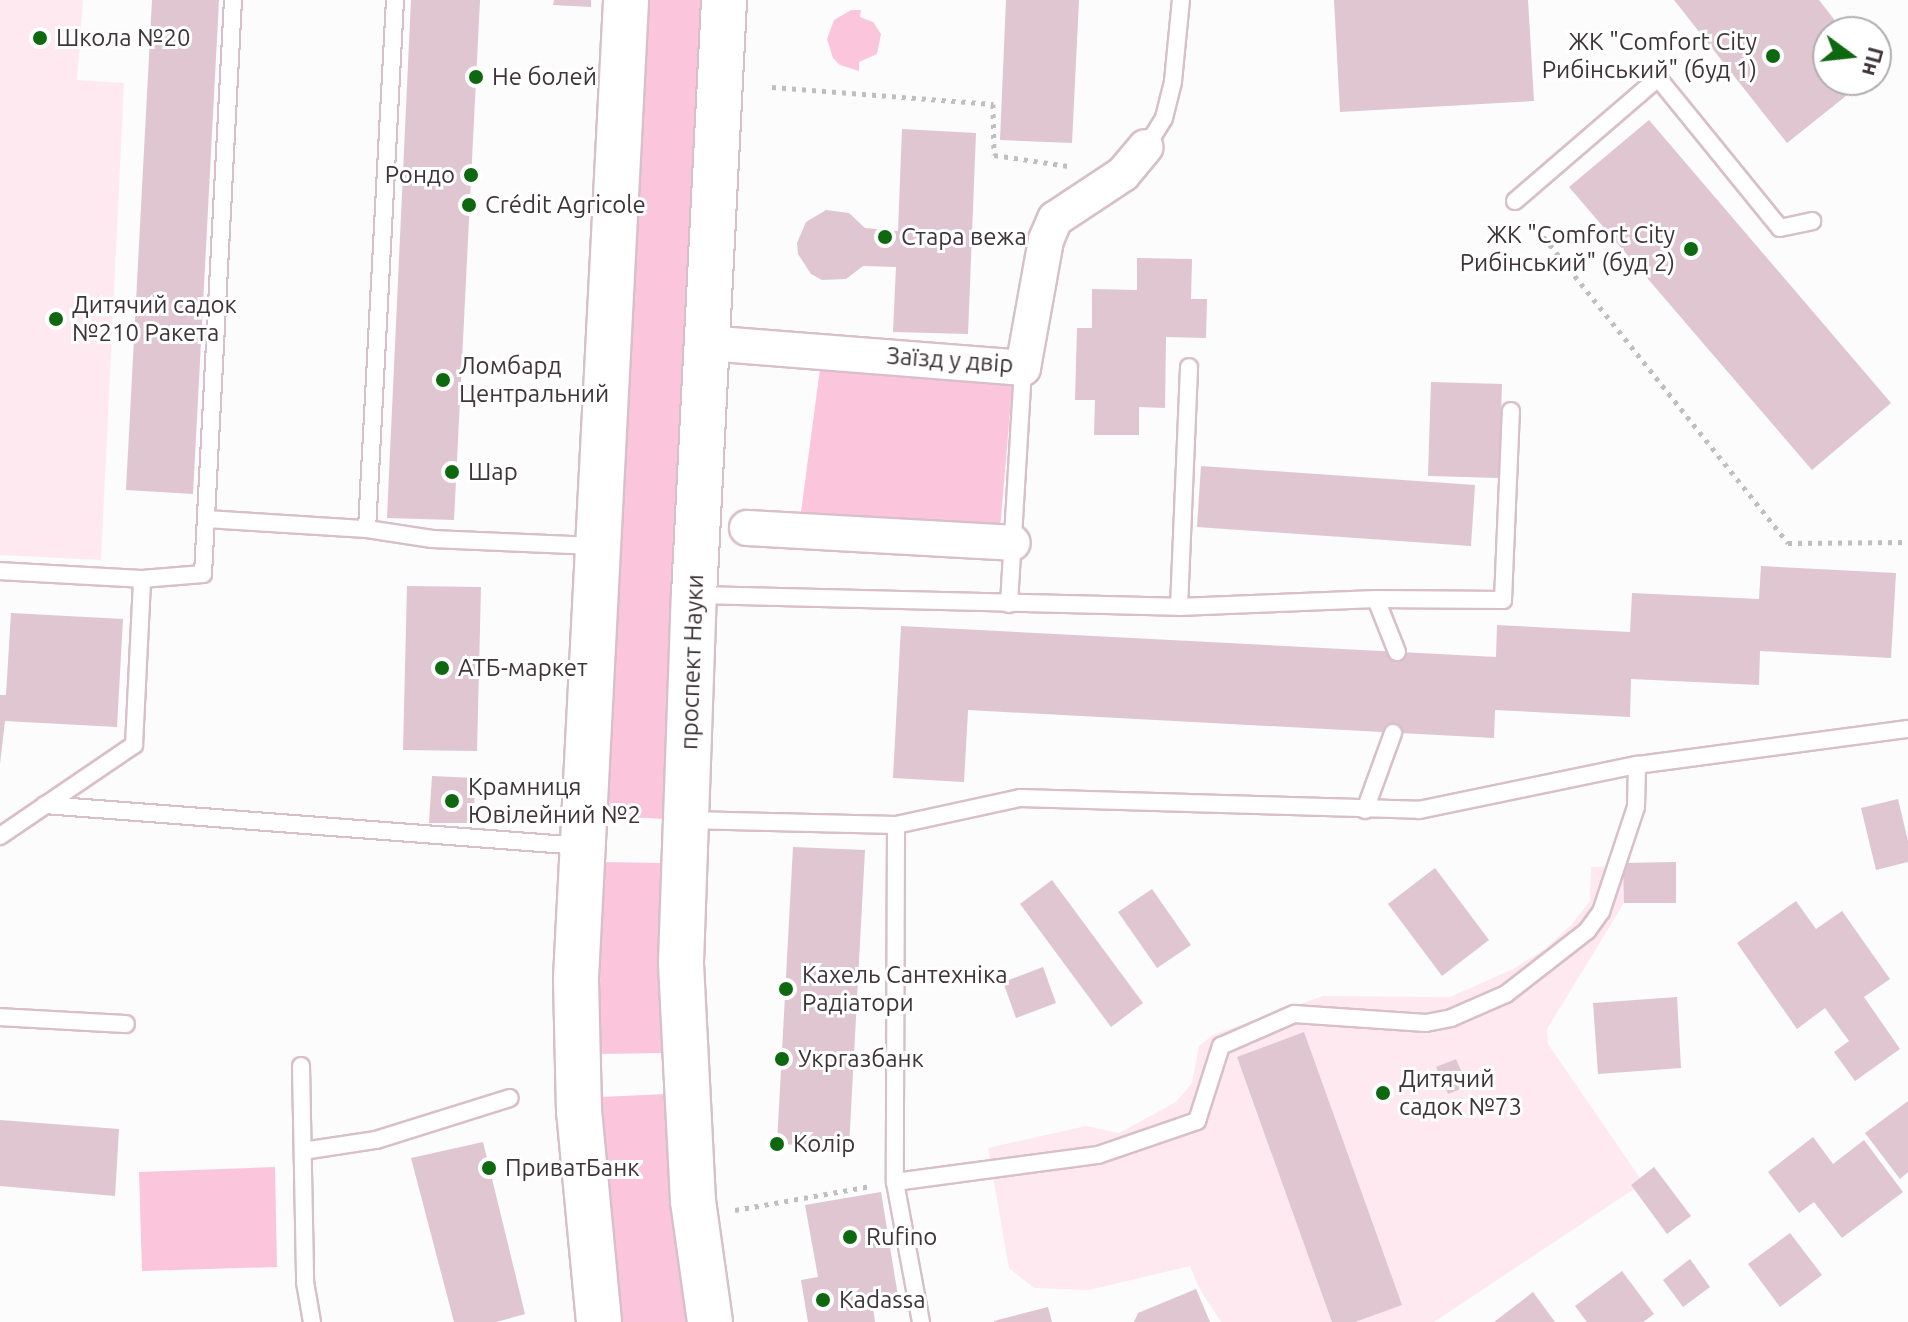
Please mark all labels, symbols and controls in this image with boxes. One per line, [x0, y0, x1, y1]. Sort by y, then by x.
north arrow [1812, 16, 1892, 96]
place label: Школа №20 [56, 24, 191, 52]
place label: ЖК "Comfort City Рибінський" (буд 1) [1542, 28, 1757, 84]
marker: Школа №20 [31, 29, 49, 47]
text: Пн [1858, 45, 1890, 79]
marker: ЖК "Comfort City Рибінський" (буд 1) [1764, 47, 1782, 65]
place label: Не болей [492, 63, 597, 91]
marker: Не болей [467, 68, 485, 86]
place label: Рондо [385, 161, 455, 189]
marker: Рондо [462, 166, 480, 184]
place label: Crédit Agricole [485, 191, 646, 219]
marker: Crédit Agricole [460, 196, 478, 214]
place label: ЖК "Comfort City Рибінський" (буд 2) [1460, 221, 1675, 277]
place label: Стара вежа [901, 223, 1027, 251]
marker: Стара вежа [876, 228, 894, 246]
marker: ЖК "Comfort City Рибінський" (буд 2) [1682, 240, 1700, 258]
place label: Дитячий садок №210 Ракета [72, 291, 237, 347]
marker: Дитячий садок №210 Ракета [47, 310, 65, 328]
street label: Заїзд у двір [886, 341, 1014, 379]
place label: Ломбард Центральний [459, 352, 609, 408]
marker: Ломбард Центральний [434, 371, 452, 389]
place label: Шар [468, 458, 518, 486]
marker: Шар [443, 463, 461, 481]
street label: проспект Науки [675, 574, 709, 750]
place label: АТБ-маркет [458, 654, 588, 682]
marker: АТБ-маркет [433, 659, 451, 677]
place label: Крамниця Ювілейний №2 [468, 773, 641, 829]
marker: Крамниця Ювілейний №2 [443, 792, 461, 810]
place label: Кахель Сантехніка Радіатори [802, 961, 1008, 1017]
marker: Кахель Сантехніка Радіатори [777, 980, 795, 998]
place label: Укргазбанк [798, 1045, 924, 1073]
marker: Укргазбанк [773, 1050, 791, 1068]
place label: Дитячий садок №73 [1399, 1065, 1522, 1121]
marker: Дитячий садок №73 [1374, 1084, 1392, 1102]
place label: Колір [793, 1130, 855, 1158]
marker: Колір [768, 1135, 786, 1153]
place label: ПриватБанк [505, 1154, 640, 1182]
marker: ПриватБанк [480, 1159, 498, 1177]
place label: Rufino [866, 1223, 937, 1251]
marker: Rufino [841, 1228, 859, 1246]
place label: Kadassa [839, 1286, 925, 1314]
marker: Kadassa [814, 1291, 832, 1309]

